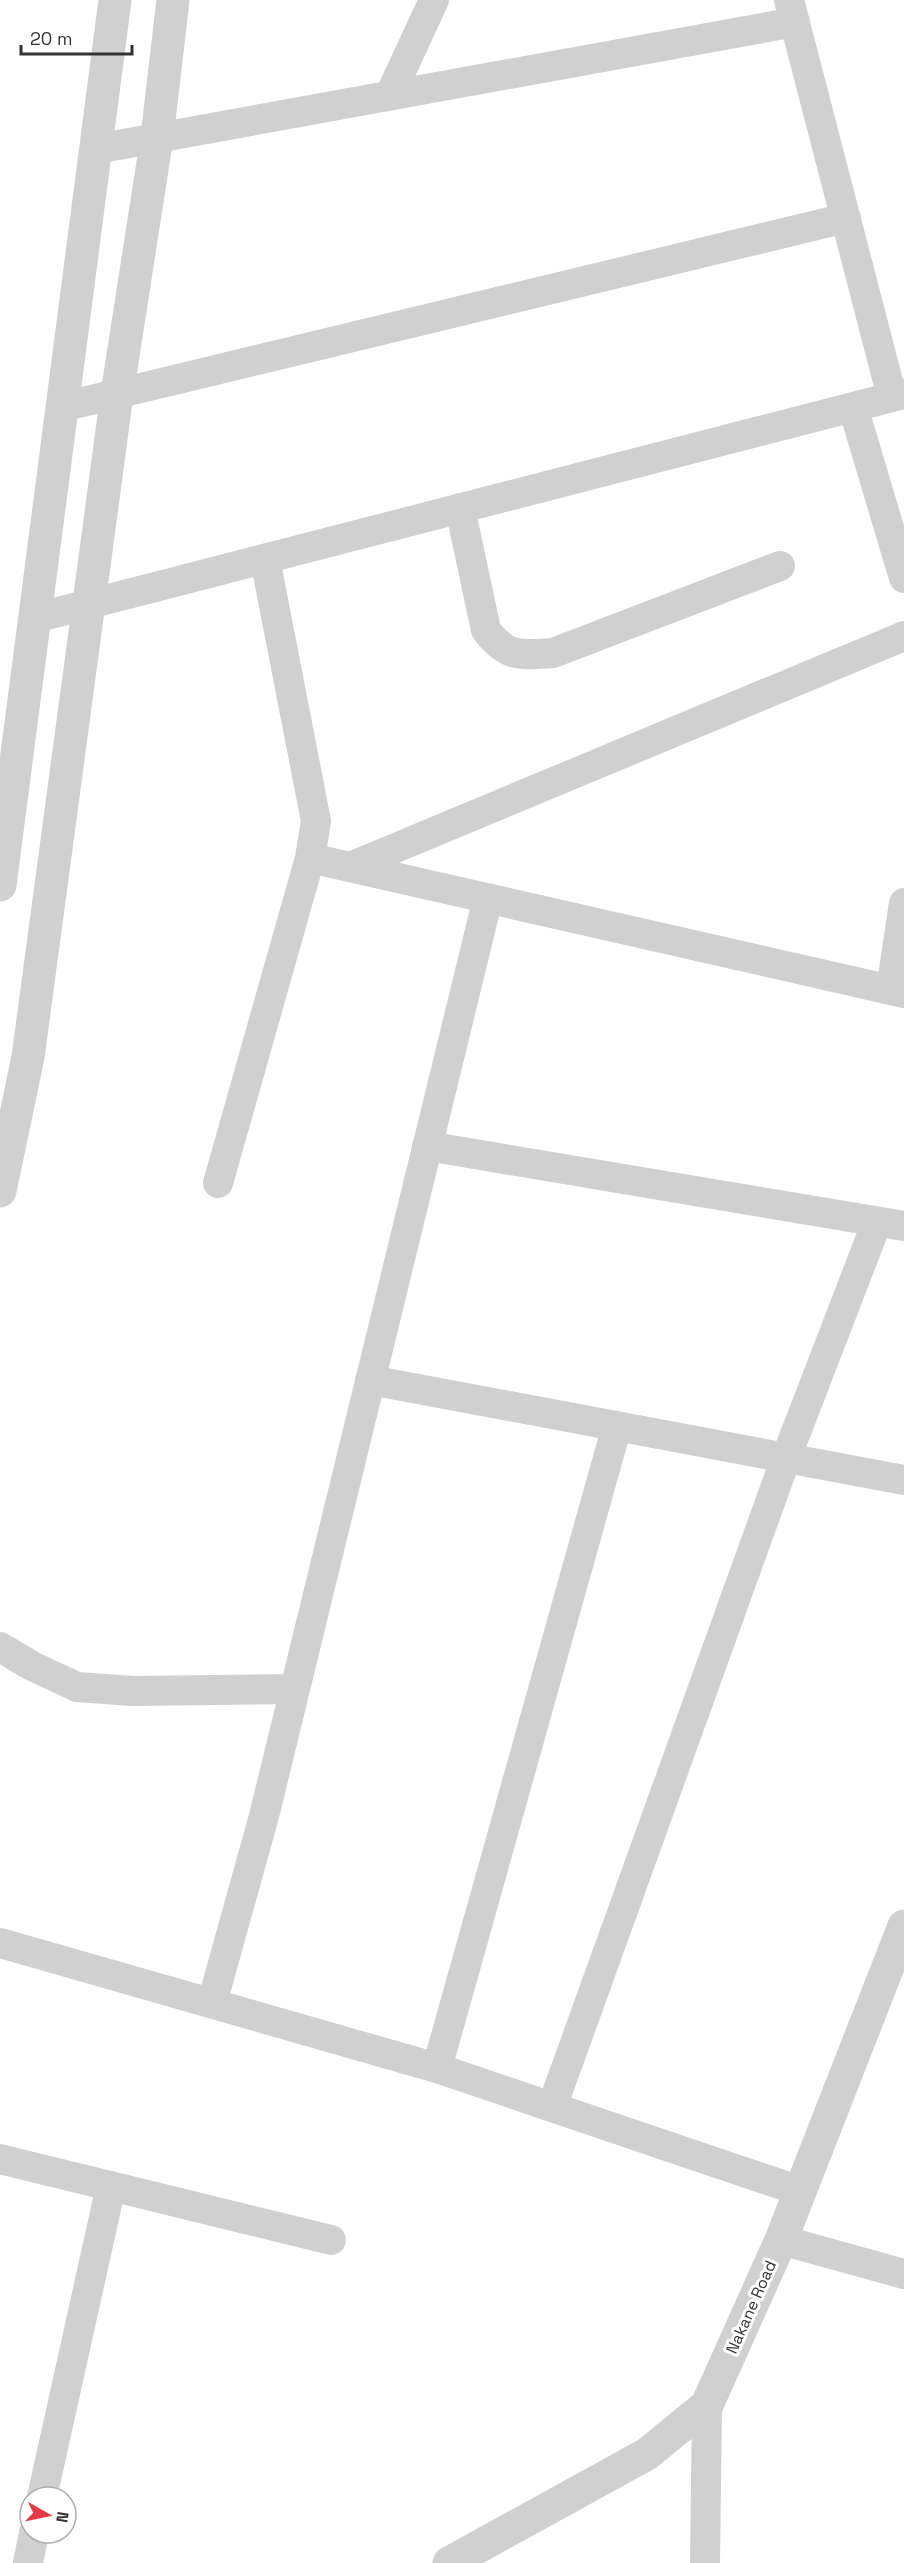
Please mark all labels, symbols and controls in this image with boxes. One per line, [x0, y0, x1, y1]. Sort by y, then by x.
scale bar [21, 18, 132, 56]
text: 20 m [30, 27, 73, 50]
street label: Nakane Road [721, 2257, 781, 2357]
north arrow [18, 2485, 78, 2545]
text: N [51, 2510, 74, 2524]

